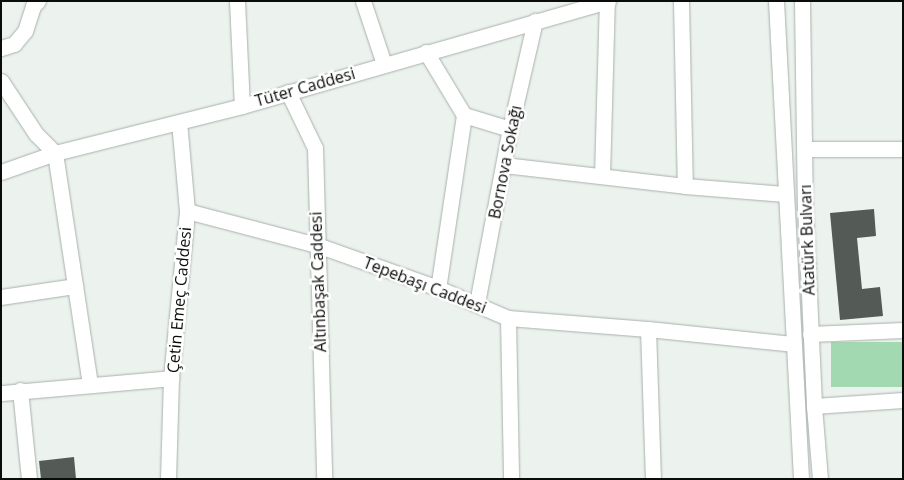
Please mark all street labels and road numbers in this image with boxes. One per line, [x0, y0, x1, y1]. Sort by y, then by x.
street label: Tüter Caddesi [253, 64, 357, 110]
street label: Bornova Sokağı [485, 104, 525, 220]
street label: Atatürk Bulvarı [795, 184, 819, 296]
street label: Altınbaşak Caddesi [306, 211, 330, 353]
street label: Çetin Emeç Caddesi [163, 226, 195, 374]
street label: Tepebaşı Caddesi [361, 253, 489, 317]

